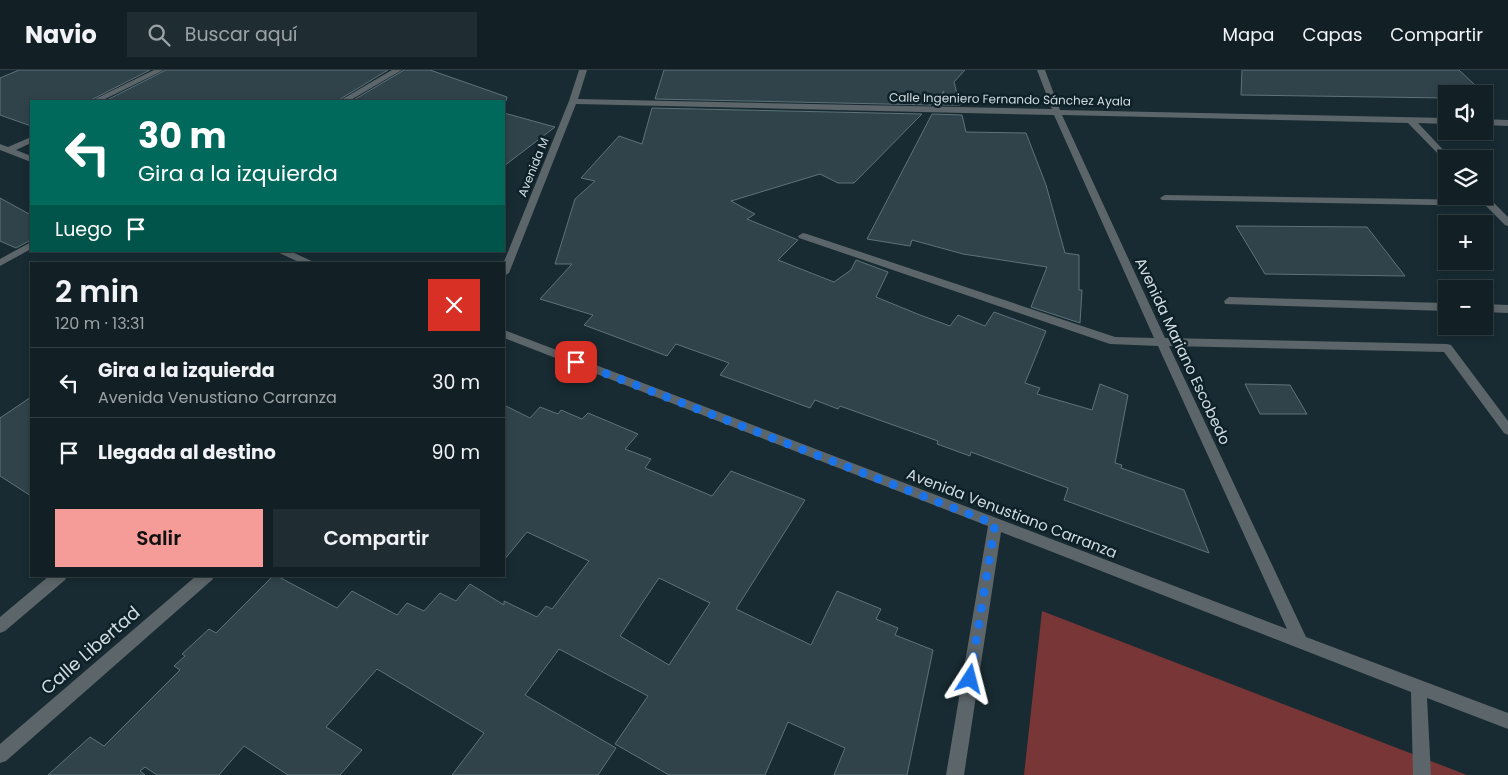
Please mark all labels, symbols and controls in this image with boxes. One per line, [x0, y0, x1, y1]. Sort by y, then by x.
search box [127, 12, 477, 57]
text: Navio [25, 18, 97, 51]
icon: search [145, 21, 173, 49]
text: Buscar aquí [185, 21, 298, 48]
text: Mapa [1222, 22, 1275, 47]
text: Capas [1303, 22, 1362, 47]
text: Compartir [1390, 22, 1483, 47]
map controls [1438, 85, 1493, 335]
button: sound [1438, 85, 1493, 140]
street label: Calle Ingeniero Fernando Sánchez Ayala [889, 88, 1131, 110]
text: 30 m [138, 111, 226, 160]
icon: left [55, 120, 120, 185]
street label: Avenida M [513, 135, 553, 199]
button: layers [1438, 150, 1493, 205]
text: Gira a la izquierda [138, 158, 338, 189]
icon: arrive [122, 215, 150, 243]
button: + [1438, 215, 1493, 270]
text: Luego [55, 216, 112, 243]
street label: Avenida Mariano Escobedo [1130, 254, 1236, 448]
text: 2 min [55, 270, 139, 313]
button: close [428, 279, 480, 331]
button: − [1438, 280, 1493, 335]
text: 120 m · 13:31 [55, 312, 145, 335]
pin [555, 341, 597, 383]
icon: arrive [562, 348, 590, 376]
text: Gira a la izquierda [98, 357, 275, 384]
icon: left [55, 369, 83, 397]
text: 30 m [432, 369, 480, 396]
text: Avenida Venustiano Carranza [98, 386, 337, 409]
icon: arrive [55, 439, 83, 467]
text: Llegada al destino [98, 439, 276, 466]
text: 90 m [431, 439, 480, 466]
street label: Avenida Venustiano Carranza [904, 463, 1120, 563]
button: Salir [55, 509, 263, 567]
button: Compartir [273, 509, 480, 567]
street label: Calle Libertad [35, 600, 145, 700]
position arrow [943, 652, 995, 704]

